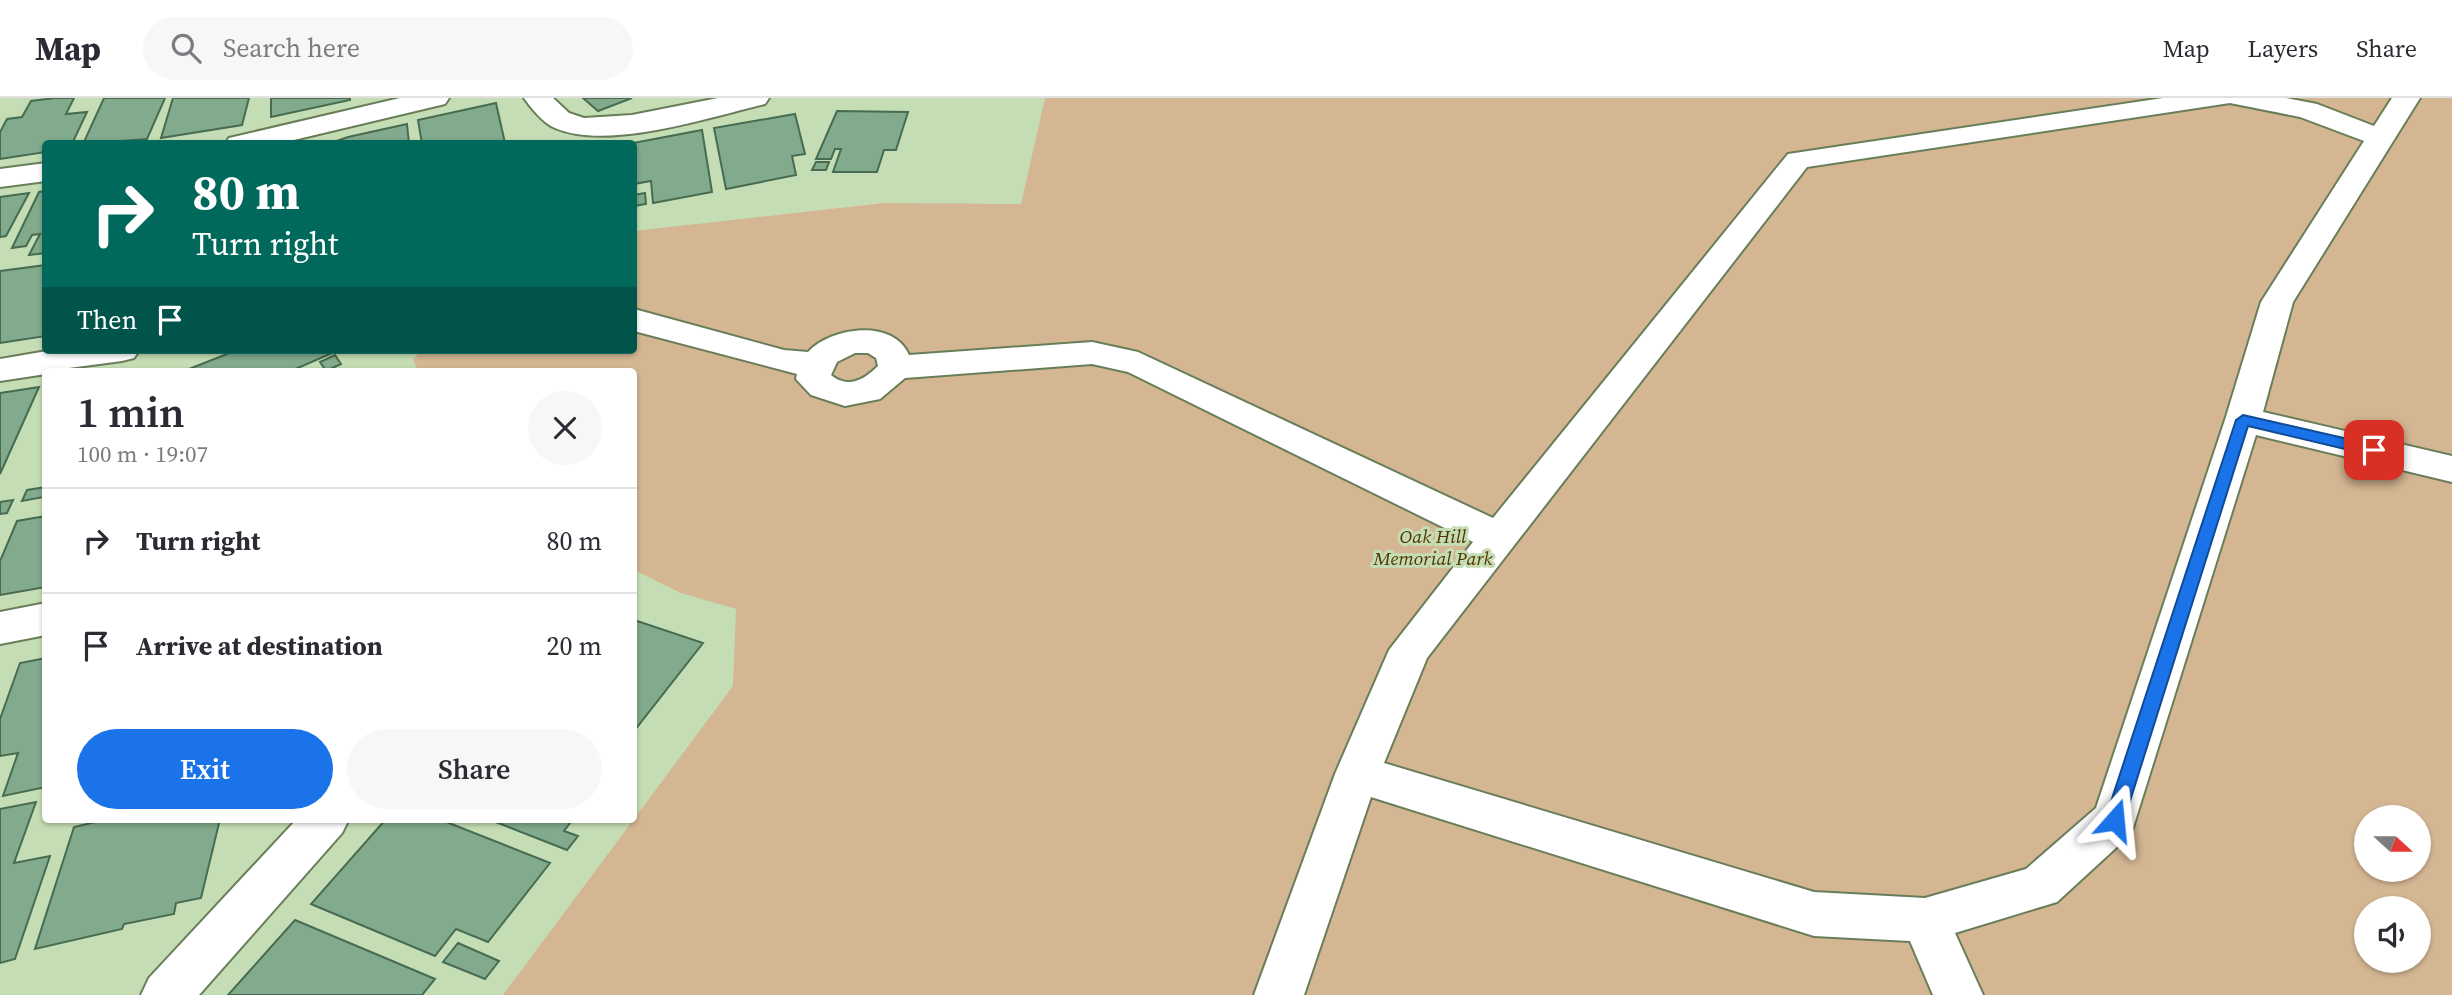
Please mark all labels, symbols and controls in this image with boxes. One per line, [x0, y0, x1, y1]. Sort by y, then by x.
search box [143, 17, 633, 80]
text: Map [35, 26, 101, 71]
icon: search [167, 29, 205, 67]
text: Search here [223, 30, 360, 66]
text: Map [2163, 32, 2210, 65]
text: Layers [2248, 32, 2318, 65]
text: Share [2356, 32, 2417, 65]
text: 80 m [192, 158, 300, 225]
icon: right [77, 168, 168, 259]
text: Turn right [192, 222, 338, 266]
icon: arrive [151, 301, 189, 339]
text: Then [77, 302, 137, 338]
text: 1 min [77, 383, 185, 441]
button: close [528, 391, 602, 465]
pin [2344, 420, 2404, 480]
icon: arrive [2355, 431, 2393, 469]
text: 100 m · 19:07 [77, 438, 208, 470]
icon: right [77, 522, 115, 560]
text: Turn right [136, 523, 260, 559]
text: 80 m [547, 523, 602, 559]
park label: Oak Hill Memorial Park [1372, 523, 1493, 571]
icon: arrive [77, 627, 115, 665]
text: Arrive at destination [136, 628, 383, 664]
text: 20 m [547, 628, 602, 664]
button: Exit [77, 729, 333, 809]
button: Share [347, 729, 602, 809]
position arrow [2078, 783, 2152, 857]
north arrow [2354, 805, 2431, 882]
map controls [2354, 805, 2431, 973]
button: sound [2354, 896, 2431, 973]

